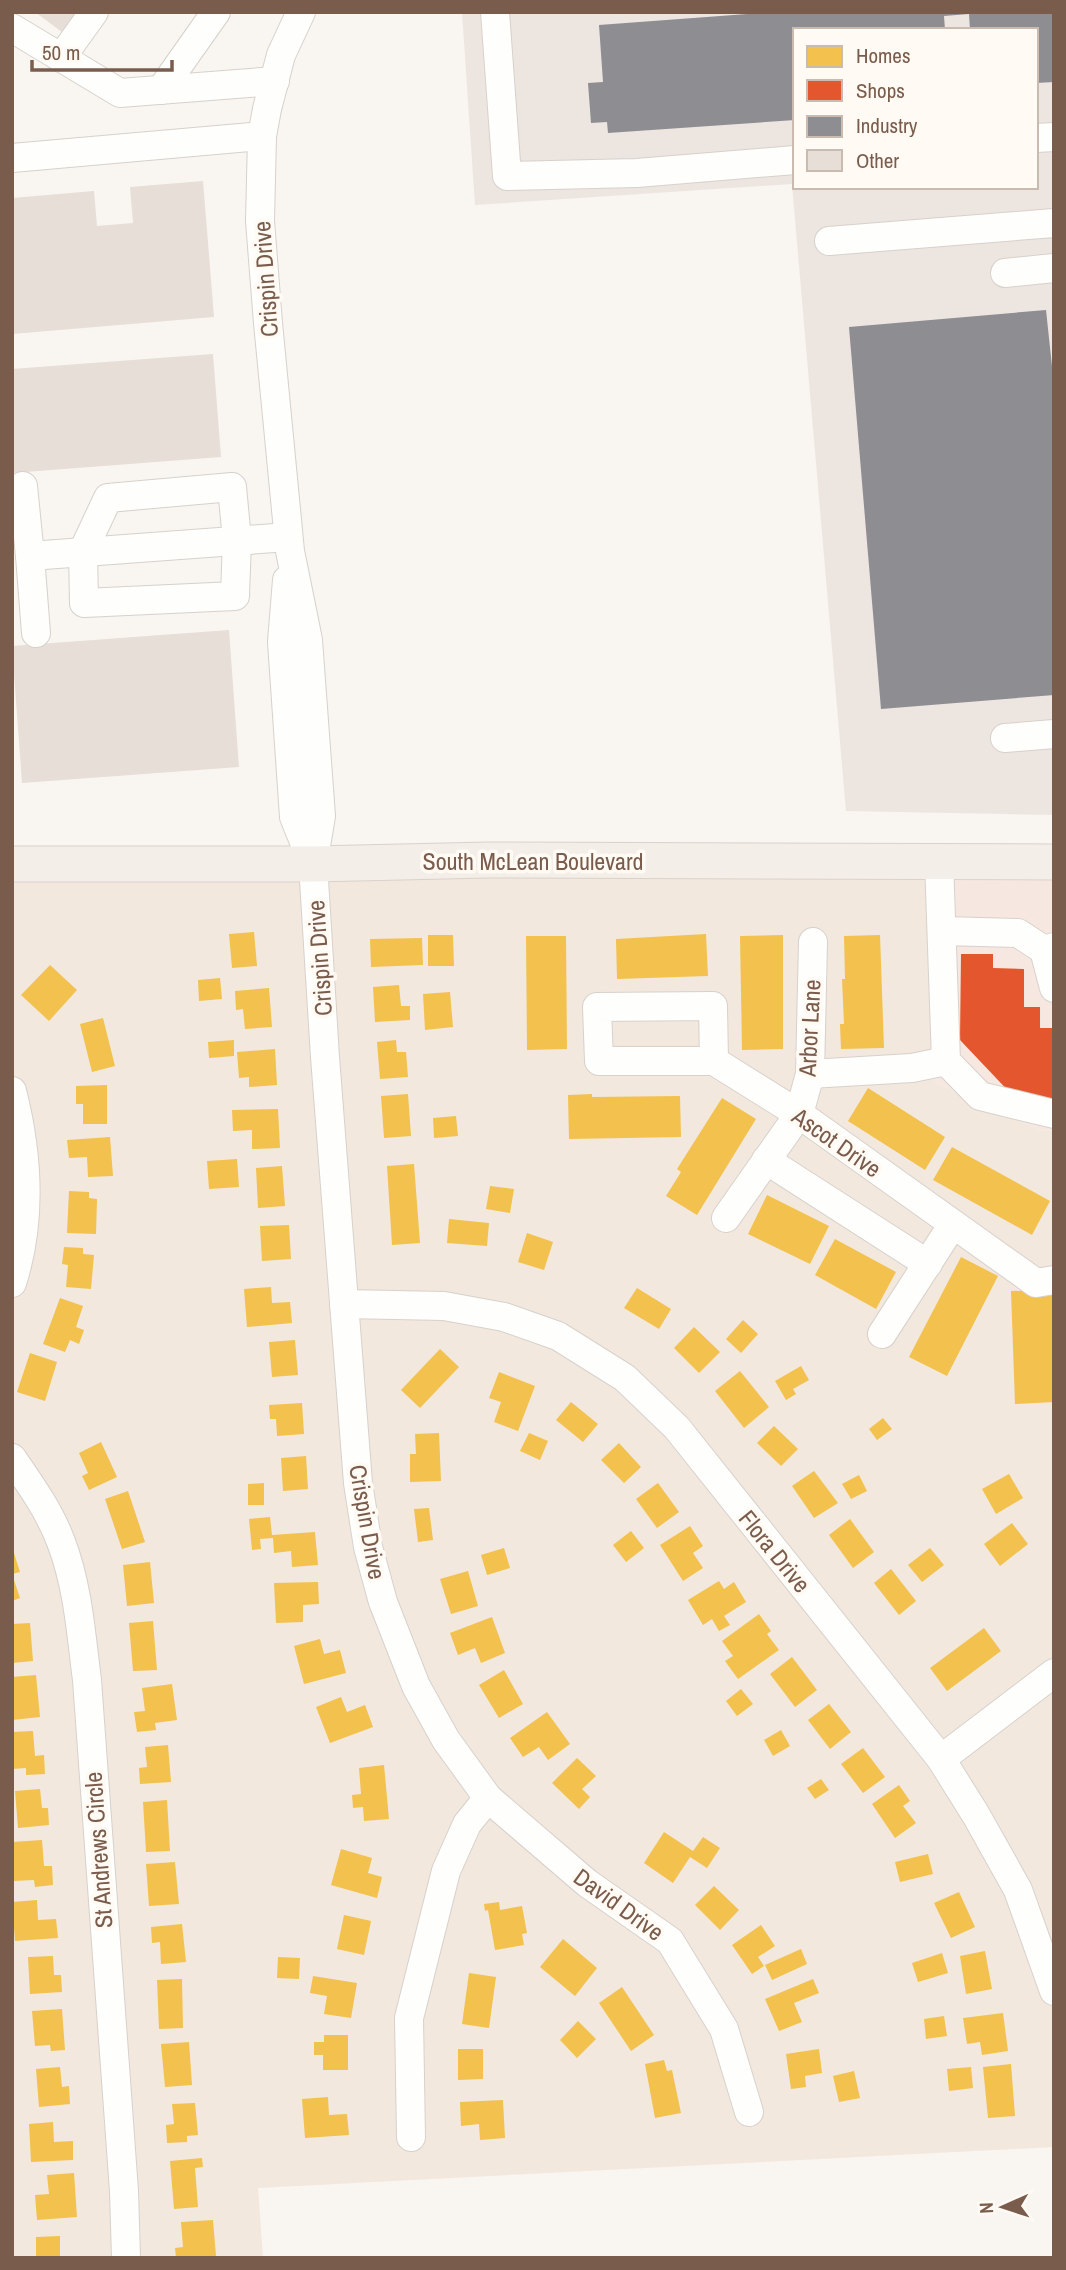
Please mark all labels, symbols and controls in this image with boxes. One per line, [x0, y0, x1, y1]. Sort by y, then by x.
scale bar [32, 28, 172, 72]
legend [793, 28, 1038, 189]
text: 50 m [42, 38, 80, 67]
text: Homes [856, 41, 911, 70]
text: Shops [856, 76, 905, 105]
text: Industry [856, 111, 918, 140]
text: Other [856, 146, 899, 175]
street label: Crispin Drive [245, 220, 285, 338]
street label: South McLean Boulevard [423, 845, 644, 877]
street label: Crispin Drive [299, 899, 339, 1017]
street label: Arbor Lane [790, 979, 828, 1078]
street label: Ascot Drive [785, 1099, 888, 1184]
street label: Crispin Drive [342, 1462, 394, 1582]
street label: Flora Drive [732, 1503, 818, 1599]
street label: St Andrews Circle [77, 1771, 119, 1929]
street label: David Drive [568, 1861, 670, 1947]
north arrow [968, 2172, 1038, 2242]
text: N [973, 2202, 999, 2214]

